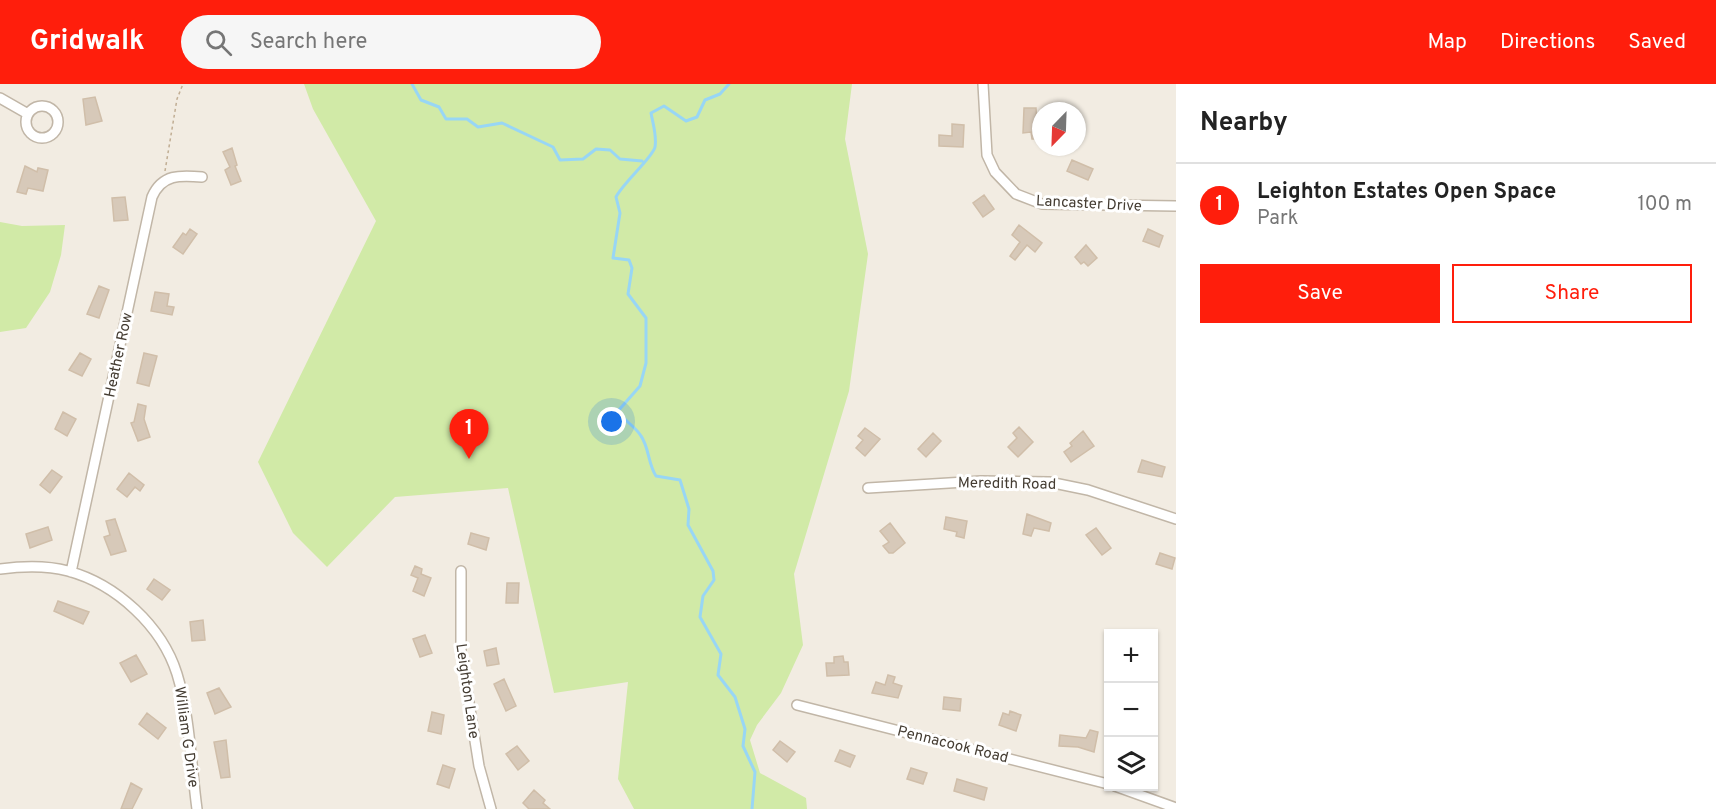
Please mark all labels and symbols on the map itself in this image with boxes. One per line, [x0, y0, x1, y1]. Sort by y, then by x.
north arrow [1032, 102, 1086, 156]
street label: Lancaster Drive [1036, 192, 1142, 217]
street label: Heather Row [101, 311, 138, 400]
your location [597, 407, 626, 436]
pin: 1 [450, 410, 488, 459]
street label: Meredith Road [958, 474, 1056, 495]
street label: Leighton Lane [450, 642, 483, 740]
street label: William G Drive [169, 685, 202, 789]
street label: Pennacook Road [895, 722, 1010, 768]

